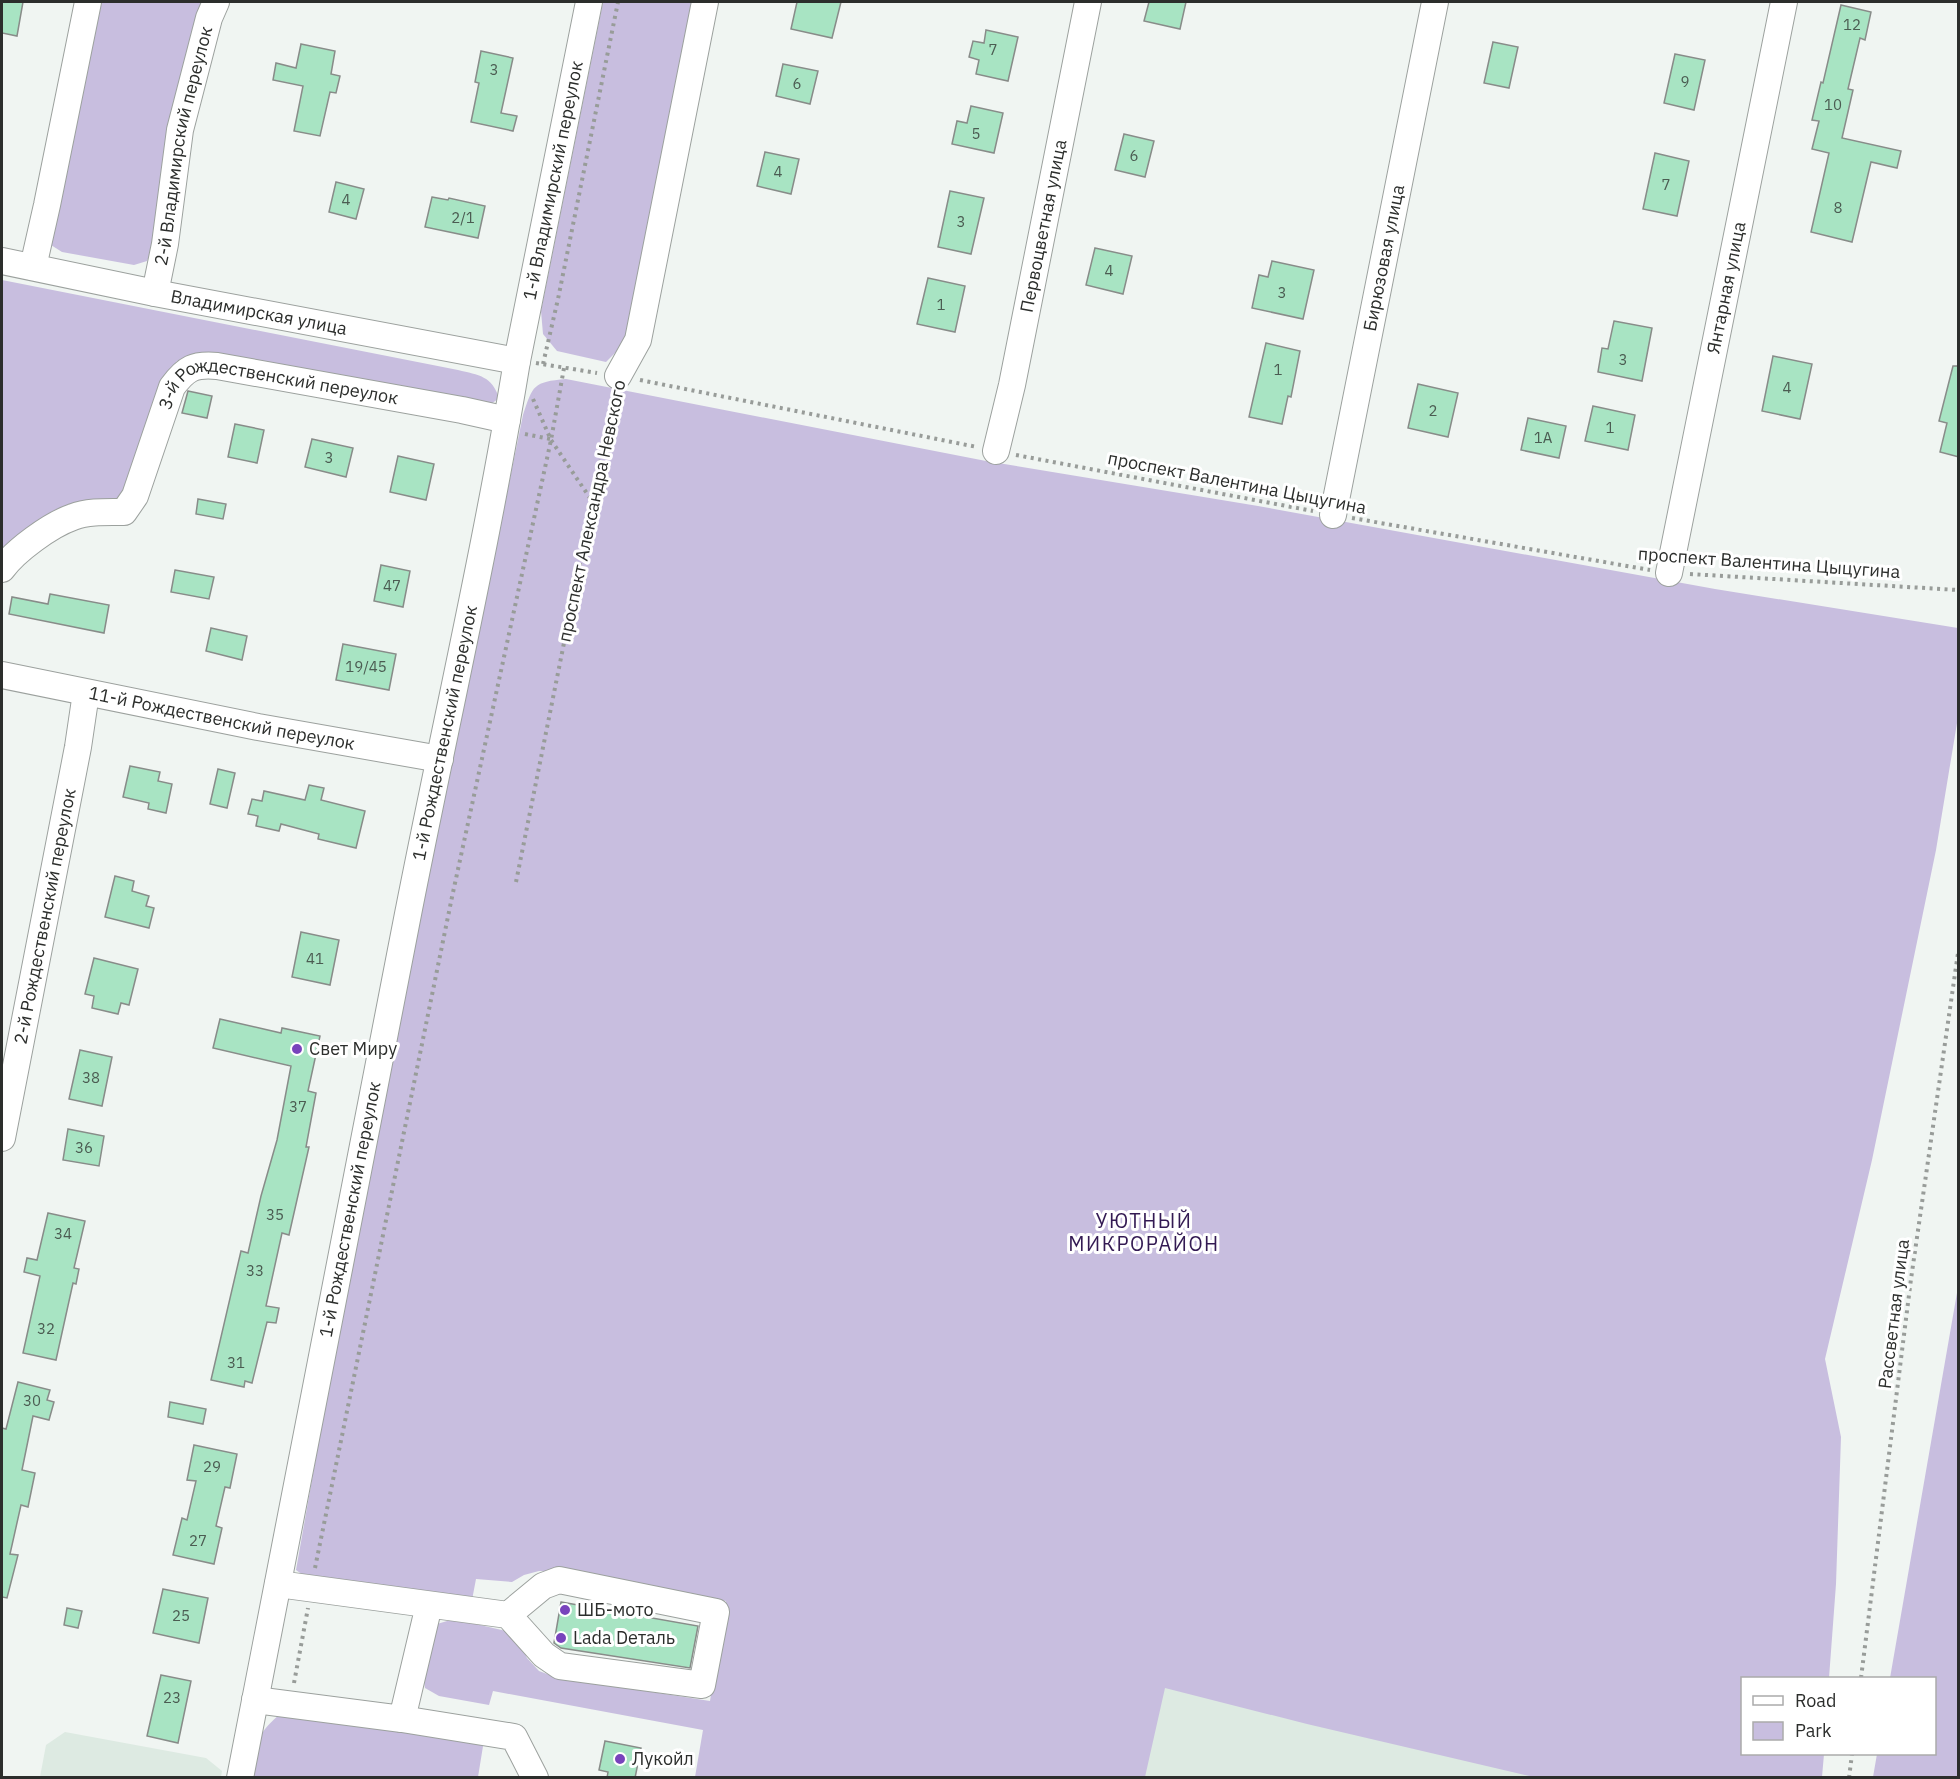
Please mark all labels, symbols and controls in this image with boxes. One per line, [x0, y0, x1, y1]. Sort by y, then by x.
house number: 12 [1843, 15, 1861, 34]
street label: 2-й Владимирский переулок [149, 24, 217, 267]
house number: 7 [988, 40, 998, 59]
street label: 1-й Владимирский переулок [518, 59, 588, 302]
house number: 3 [489, 60, 499, 79]
house number: 9 [1680, 72, 1690, 91]
house number: 6 [792, 74, 802, 93]
house number: 10 [1824, 95, 1842, 114]
house number: 5 [971, 124, 981, 143]
street label: Первоцветная улица [1015, 137, 1072, 314]
house number: 6 [1129, 146, 1139, 165]
house number: 4 [773, 162, 783, 181]
house number: 7 [1661, 175, 1671, 194]
street label: Бирюзовая улица [1358, 182, 1409, 333]
house number: 4 [341, 190, 351, 209]
house number: 8 [1833, 198, 1843, 217]
house number: 2/1 [451, 208, 475, 227]
house number: 3 [956, 212, 966, 231]
street label: Янтарная улица [1701, 219, 1751, 356]
house number: 4 [1104, 261, 1114, 280]
house number: 3 [1277, 283, 1287, 302]
street label: Владимирская улица [169, 284, 349, 340]
house number: 1 [936, 295, 946, 314]
house number: 3 [1618, 350, 1628, 369]
text: 3-й Рождественский переулок [153, 353, 400, 412]
house number: 1 [1273, 360, 1283, 379]
street label: проспект Александра Невского [552, 378, 631, 644]
house number: 4 [1782, 378, 1792, 397]
street label: 3-й Рождественский переулок [155, 388, 415, 428]
house number: 2 [1428, 401, 1438, 420]
house number: 1 [1605, 418, 1615, 437]
house number: 1А [1534, 428, 1553, 447]
street label: проспект Валентина Цыцугина [1106, 446, 1369, 519]
house number: 3 [324, 448, 334, 467]
street label: проспект Валентина Цыцугина [1637, 542, 1901, 583]
house number: 47 [383, 576, 401, 595]
street label: 1-й Рождественский переулок [407, 603, 482, 862]
house number: 19/45 [345, 657, 387, 676]
street label: 11-й Рождественский переулок [87, 681, 357, 755]
street label: 2-й Рождественский переулок [9, 786, 81, 1046]
house number: 41 [306, 949, 324, 968]
place label: Свет Миру [309, 1037, 397, 1060]
marker: Свет Миру [290, 1042, 304, 1056]
house number: 38 [82, 1068, 100, 1087]
street label: 1-й Рождественский переулок [314, 1080, 386, 1339]
house number: 37 [289, 1097, 307, 1116]
house number: 36 [75, 1138, 93, 1157]
house number: 35 [266, 1205, 284, 1224]
district label: УЮТНЫЙ МИКРОРАЙОН [1068, 1207, 1220, 1257]
house number: 34 [54, 1224, 72, 1243]
street label: Рассветная улица [1873, 1237, 1914, 1390]
house number: 33 [246, 1261, 264, 1280]
house number: 32 [37, 1319, 55, 1338]
house number: 31 [227, 1353, 245, 1372]
house number: 30 [23, 1391, 41, 1410]
house number: 29 [203, 1457, 221, 1476]
house number: 27 [189, 1531, 207, 1550]
place label: ШБ-мото [577, 1598, 654, 1621]
marker: ШБ-мото [558, 1603, 572, 1617]
house number: 25 [172, 1606, 190, 1625]
place label: Lada Dеталь [573, 1626, 675, 1649]
marker: Lada Dеталь [554, 1631, 568, 1645]
legend [1741, 1677, 1936, 1755]
house number: 23 [163, 1688, 181, 1707]
text: Road [1795, 1689, 1836, 1712]
text: Park [1795, 1719, 1832, 1742]
place label: Лукойл [632, 1747, 694, 1770]
marker: Лукойл [613, 1752, 627, 1766]

